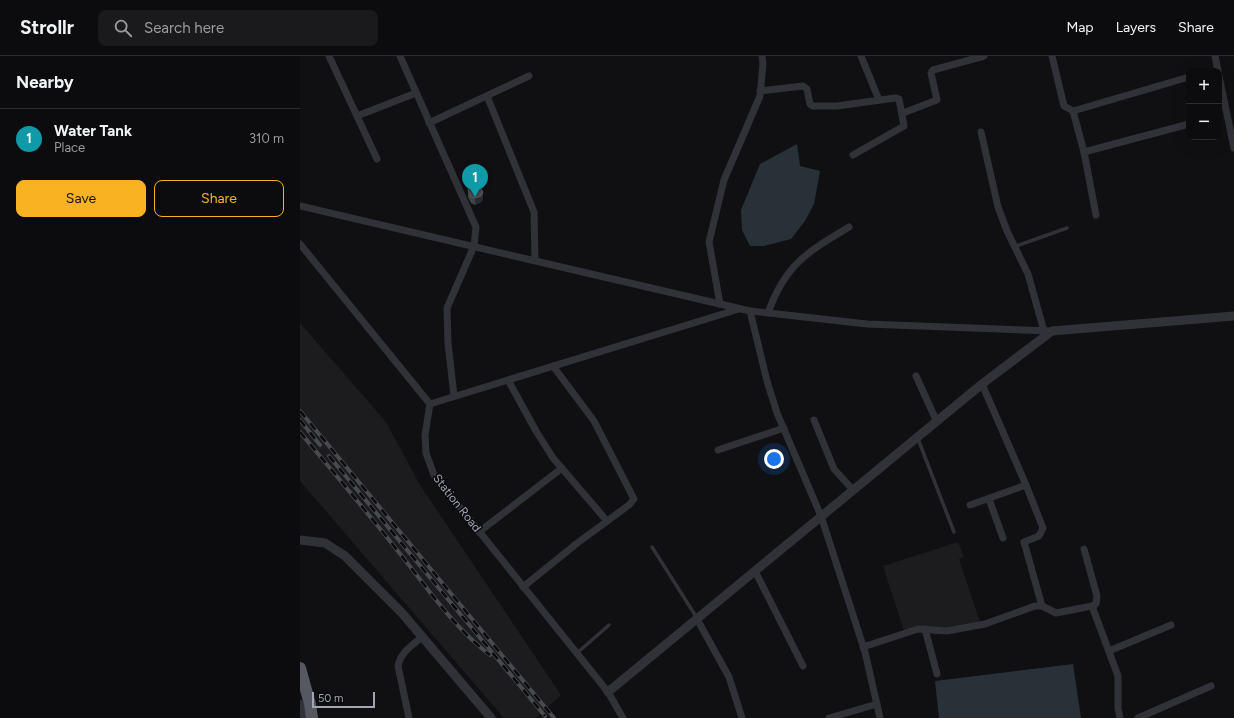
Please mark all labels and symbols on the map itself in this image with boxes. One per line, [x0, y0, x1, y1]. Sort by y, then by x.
pin: 1 [462, 164, 488, 197]
your location [764, 449, 784, 469]
street label: Station Road [430, 471, 484, 535]
scale bar [312, 690, 375, 709]

